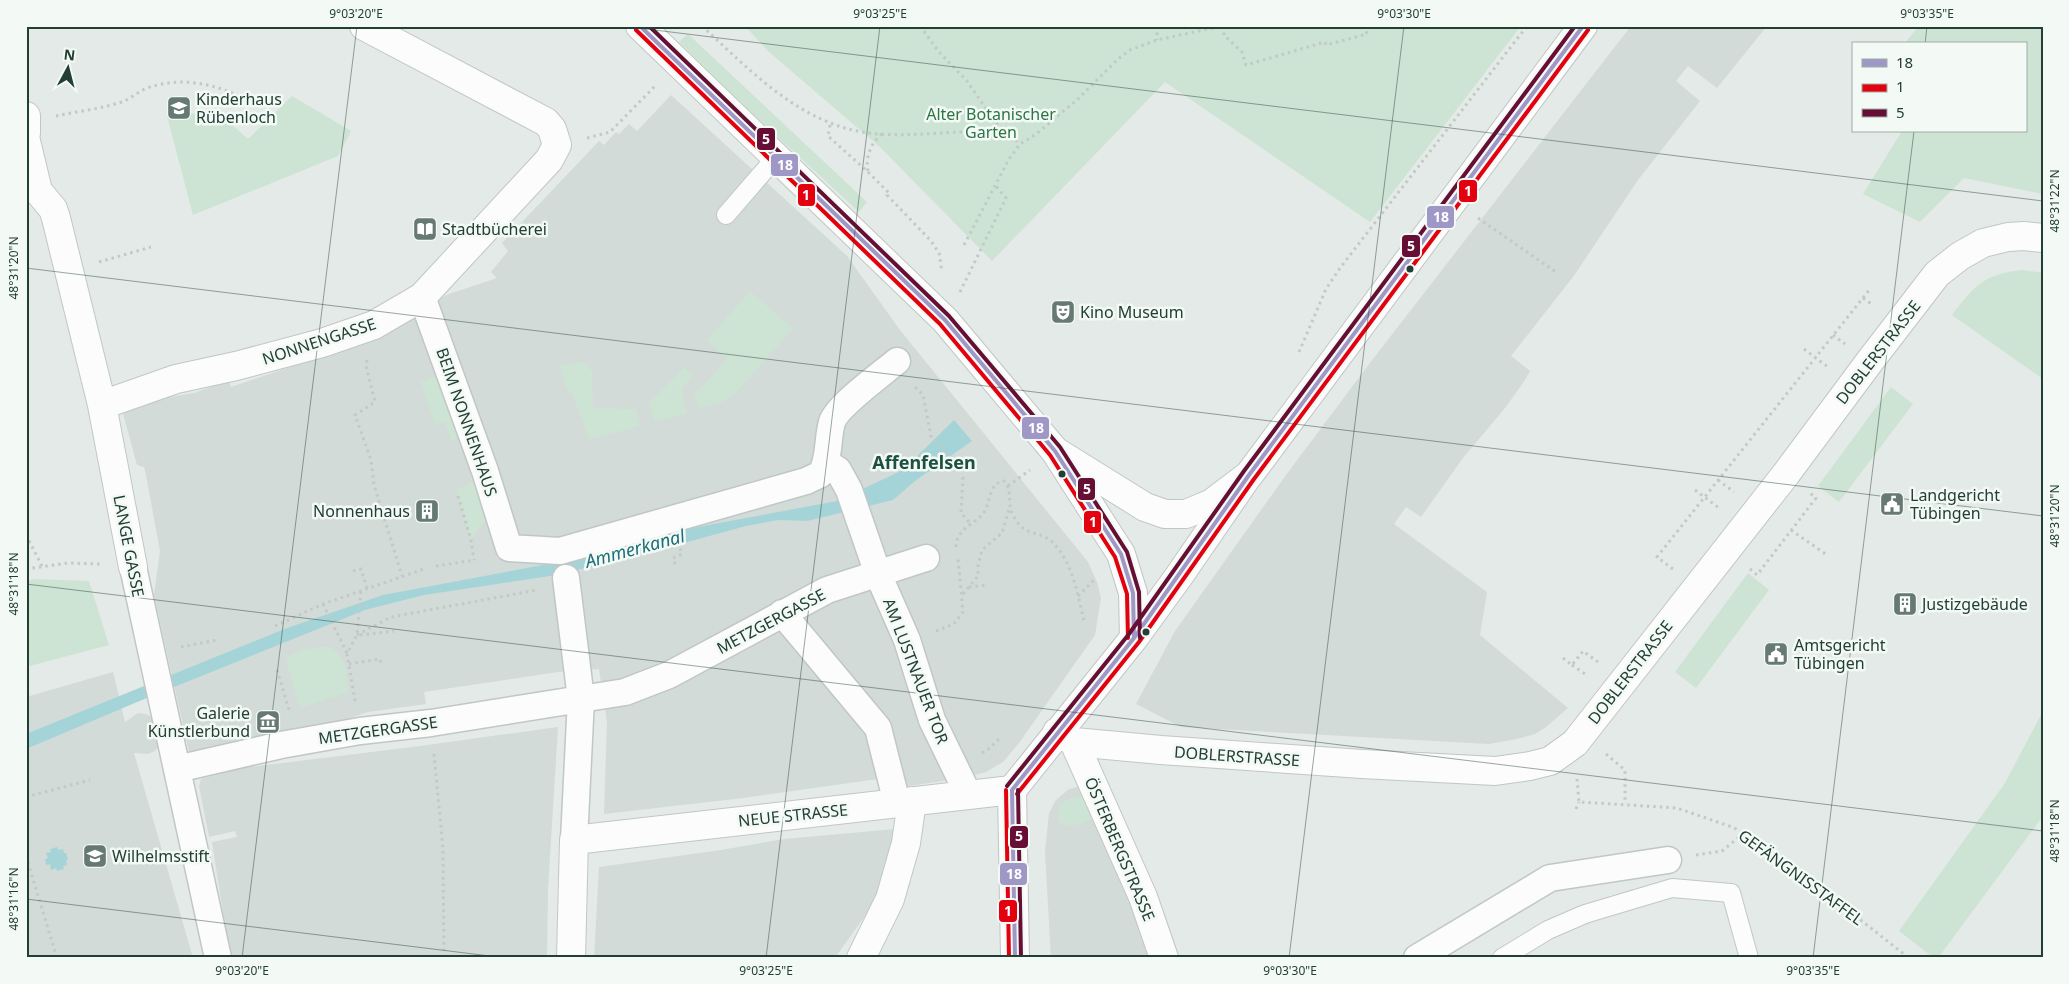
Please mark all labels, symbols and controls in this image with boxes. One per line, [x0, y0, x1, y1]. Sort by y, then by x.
text: 9°03'20"E [329, 5, 383, 22]
text: 9°03'25"E [853, 5, 907, 22]
text: 9°03'30"E [1377, 5, 1431, 22]
text: 9°03'35"E [1900, 5, 1954, 22]
north arrow [42, 42, 92, 92]
legend [1852, 42, 2026, 132]
text: N [63, 44, 76, 65]
text: 18 [1896, 52, 1913, 72]
text: 1 [1896, 76, 1905, 96]
place label: Kinderhaus Rübenloch [196, 88, 282, 128]
school or university icon: Kinderhaus Rübenloch [166, 95, 192, 121]
text: 5 [1896, 102, 1905, 122]
park label: Alter Botanischer Garten [926, 103, 1056, 143]
line badge: 5 [756, 127, 776, 151]
text: 5 [762, 129, 770, 148]
line badge: 18 [770, 153, 799, 177]
text: 18 [777, 155, 793, 174]
text: 48°31'22"N [2046, 169, 2063, 233]
line badge: 1 [1458, 179, 1478, 203]
text: 1 [1464, 181, 1472, 200]
line badge: 1 [797, 183, 816, 207]
text: 1 [802, 185, 810, 204]
line badge: 18 [1426, 205, 1455, 229]
text: 18 [1433, 207, 1449, 226]
library icon: Stadtbücherei [412, 216, 438, 242]
place label: Stadtbücherei [442, 218, 547, 240]
line badge: 5 [1401, 234, 1421, 258]
text: 48°31'20"N [5, 236, 22, 300]
text: 5 [1407, 236, 1415, 255]
unlabelled marker [1405, 264, 1415, 274]
street label: DOBLERSTRASSE [1831, 296, 1925, 408]
theatre icon: Kino Museum [1050, 299, 1076, 325]
place label: Kino Museum [1080, 301, 1184, 323]
street label: NONNENGASSE [259, 312, 379, 370]
street label: BEIM NONNENHAUS [431, 345, 503, 500]
line badge: 18 [1021, 416, 1050, 440]
text: 18 [1028, 418, 1044, 437]
district label: Affenfelsen [872, 450, 976, 474]
unlabelled marker [1057, 469, 1067, 479]
line badge: 5 [1077, 477, 1096, 501]
text: 5 [1083, 479, 1091, 498]
place label: Landgericht Tübingen [1910, 484, 2000, 524]
text: 48°31'20"N [2046, 484, 2063, 548]
public building icon: Landgericht Tübingen [1879, 491, 1905, 517]
street label: LANGE GASSE [108, 493, 150, 599]
building icon: Nonnenhaus [414, 498, 440, 524]
place label: Nonnenhaus [313, 500, 410, 522]
line badge: 1 [1083, 510, 1102, 534]
text: 1 [1089, 512, 1097, 531]
water label: Ammerkanal [580, 523, 688, 573]
text: 48°31'18"N [5, 552, 22, 616]
street label: METZGERGASSE [713, 583, 829, 659]
building icon: Justizgebäude [1892, 591, 1918, 617]
place label: Justizgebäude [1920, 593, 2028, 615]
street label: AM LUSTNAUER TOR [878, 595, 954, 747]
street label: DOBLERSTRASSE [1583, 616, 1677, 728]
unlabelled marker [1141, 627, 1151, 637]
place label: Amtsgericht Tübingen [1794, 634, 1886, 674]
public building icon: Amtsgericht Tübingen [1763, 641, 1789, 667]
place label: Galerie Künstlerbund [148, 702, 250, 742]
museum icon: Galerie Künstlerbund [255, 709, 281, 735]
street label: METZGERGASSE [317, 711, 439, 749]
street label: DOBLERSTRASSE [1173, 741, 1301, 771]
street label: ÖSTERBERGSTRASSE [1080, 774, 1160, 924]
street label: NEUE STRASSE [737, 798, 849, 832]
text: 48°31'18"N [2046, 799, 2063, 863]
street label: GEFÄNGNISSTAFFEL [1734, 824, 1868, 930]
line badge: 5 [1009, 825, 1029, 849]
text: 5 [1015, 826, 1023, 845]
school or university icon: Wilhelmsstift [82, 843, 108, 869]
place label: Wilhelmsstift [112, 845, 210, 867]
line badge: 18 [999, 862, 1028, 886]
text: 18 [1006, 864, 1022, 883]
text: 48°31'16"N [5, 867, 22, 931]
line badge: 1 [998, 899, 1018, 923]
text: 1 [1004, 901, 1012, 920]
text: 9°03'20"E [215, 962, 269, 979]
text: 9°03'25"E [739, 962, 793, 979]
text: 9°03'30"E [1263, 962, 1317, 979]
text: 9°03'35"E [1786, 962, 1840, 979]

